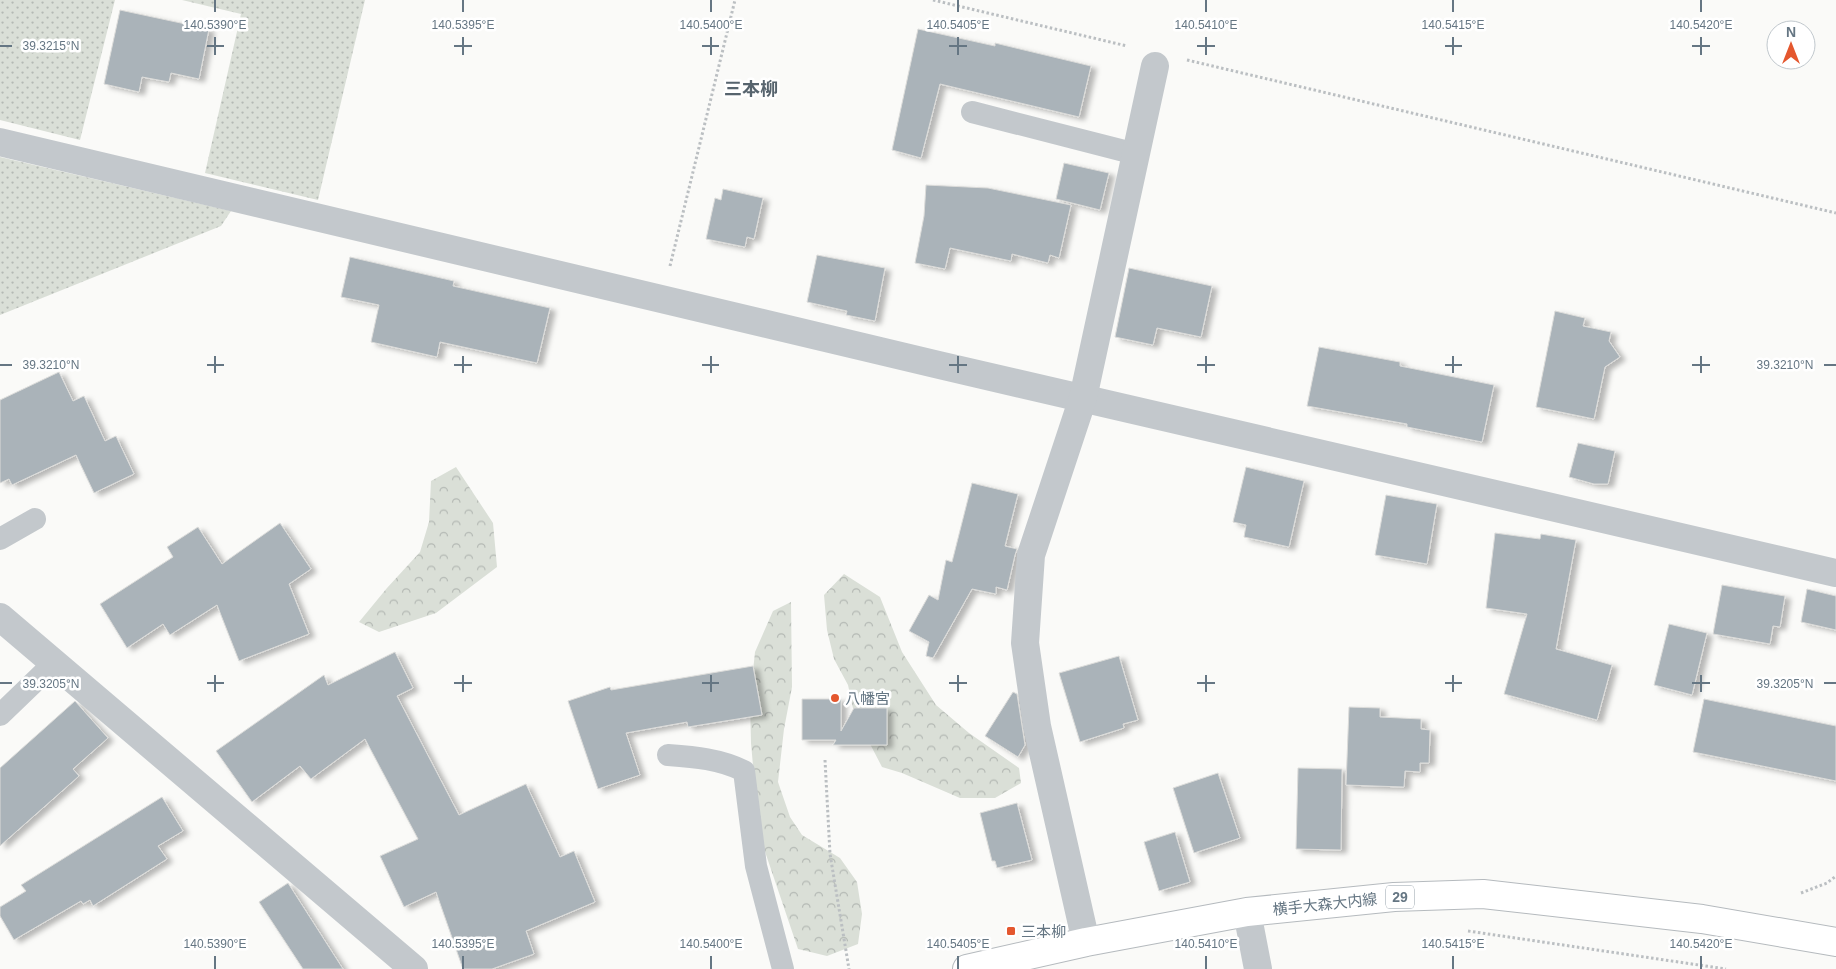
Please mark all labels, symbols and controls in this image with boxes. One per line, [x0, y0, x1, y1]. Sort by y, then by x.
text: 140.5390°E [184, 18, 246, 32]
text: 140.5395°E [432, 18, 494, 32]
text: 140.5400°E [680, 18, 742, 32]
text: 140.5405°E [927, 18, 989, 32]
text: 140.5410°E [1175, 18, 1237, 32]
text: 140.5415°E [1422, 18, 1484, 32]
text: 140.5420°E [1670, 18, 1732, 32]
north arrow [1766, 20, 1816, 70]
text: N [1786, 24, 1796, 40]
text: 39.3215°N [23, 39, 79, 53]
district label: 三本柳 [724, 79, 778, 99]
text: 39.3210°N [23, 358, 79, 372]
text: 39.3210°N [1757, 358, 1813, 372]
text: 39.3205°N [23, 677, 79, 691]
text: 39.3205°N [1757, 677, 1813, 691]
place label: 八幡宮 [845, 690, 890, 707]
marker: 八幡宮 [829, 692, 841, 704]
road number: 29 [1386, 886, 1414, 909]
street label: 横手大森大内線 [1272, 890, 1378, 918]
place label: 三本柳 [1021, 923, 1066, 940]
marker: 三本柳 [1005, 925, 1017, 937]
text: 140.5390°E [184, 937, 246, 951]
text: 140.5395°E [432, 937, 494, 951]
text: 140.5400°E [680, 937, 742, 951]
text: 140.5405°E [927, 937, 989, 951]
text: 140.5410°E [1175, 937, 1237, 951]
text: 140.5415°E [1422, 937, 1484, 951]
text: 140.5420°E [1670, 937, 1732, 951]

